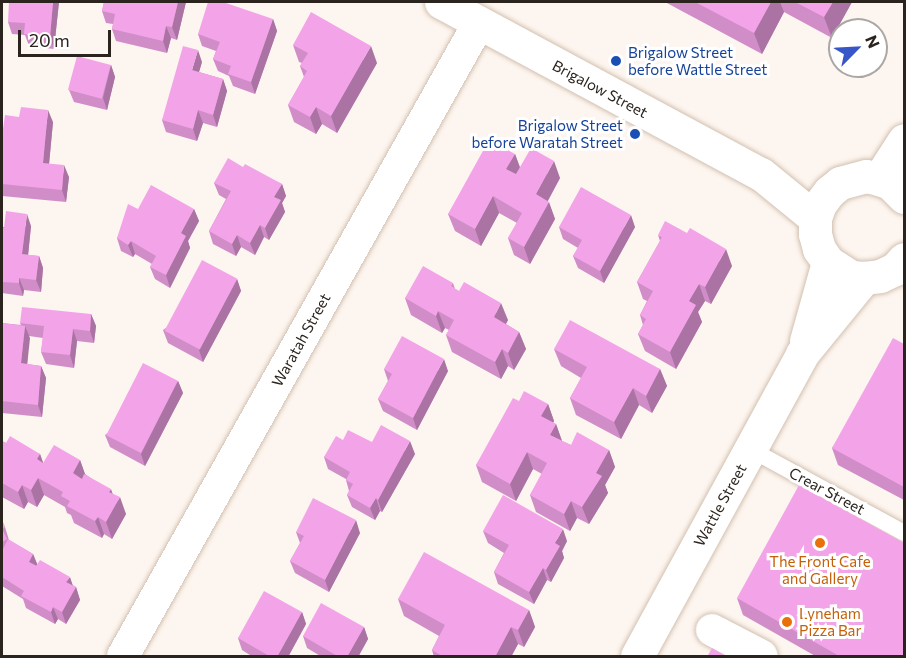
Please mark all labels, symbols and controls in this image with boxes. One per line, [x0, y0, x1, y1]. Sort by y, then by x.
scale bar [21, 18, 114, 56]
north arrow [828, 18, 888, 78]
text: 20 m [29, 29, 70, 51]
text: N [862, 32, 884, 51]
place label: Brigalow Street before Wattle Street [628, 43, 767, 78]
marker: Brigalow Street before Wattle Street [609, 54, 623, 68]
street label: Brigalow Street [549, 56, 651, 122]
place label: Brigalow Street before Waratah Street [471, 116, 623, 151]
marker: Brigalow Street before Waratah Street [628, 127, 642, 141]
street label: Waratah Street [268, 290, 334, 390]
street label: Wattle Street [690, 461, 750, 549]
street label: Crear Street [786, 464, 868, 518]
marker: The Front Cafe and Gallery [813, 536, 827, 550]
place label: The Front Cafe and Gallery [769, 552, 871, 587]
place label: Lyneham Pizza Bar [799, 604, 861, 639]
marker: Lyneham Pizza Bar [780, 615, 794, 629]

